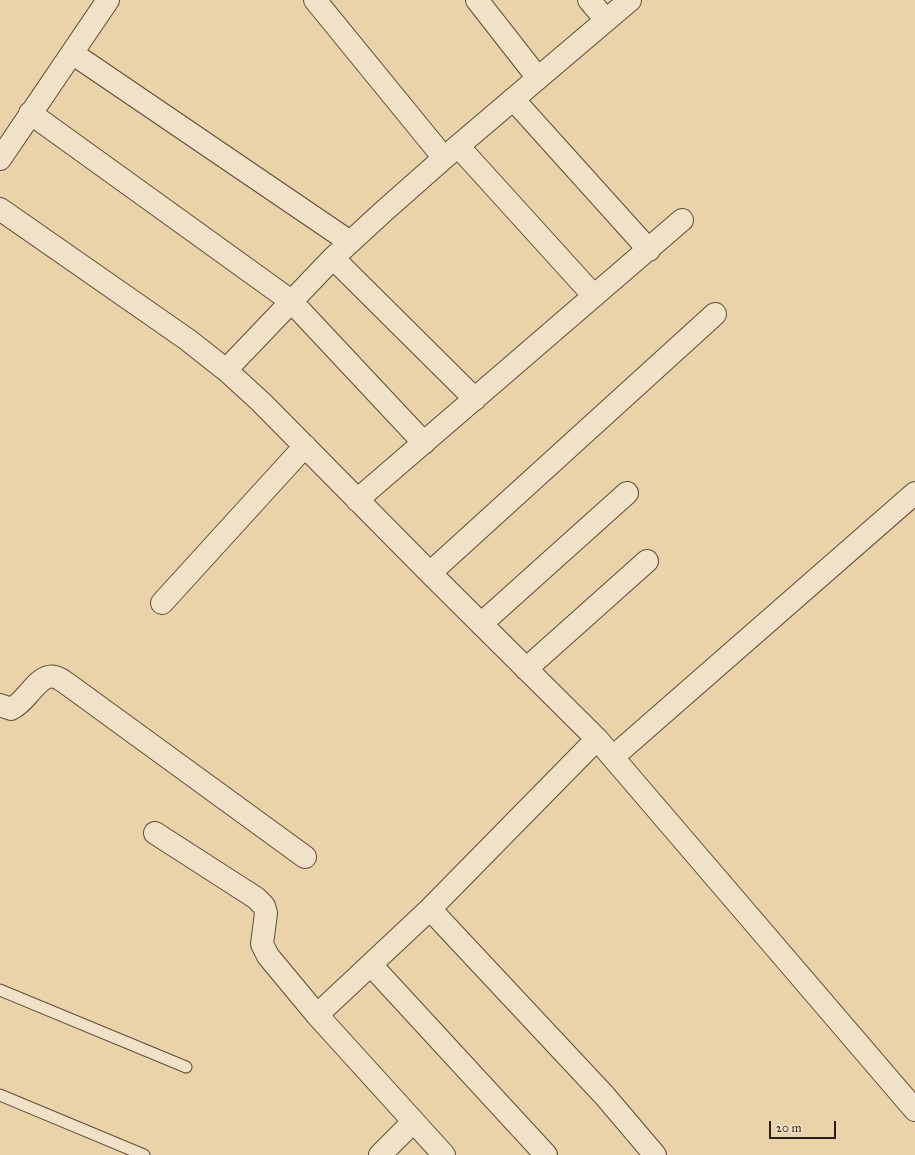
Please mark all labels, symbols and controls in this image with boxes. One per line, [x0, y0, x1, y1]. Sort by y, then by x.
scale bar [771, 1113, 838, 1139]
text: 20 m [776, 1121, 802, 1135]

